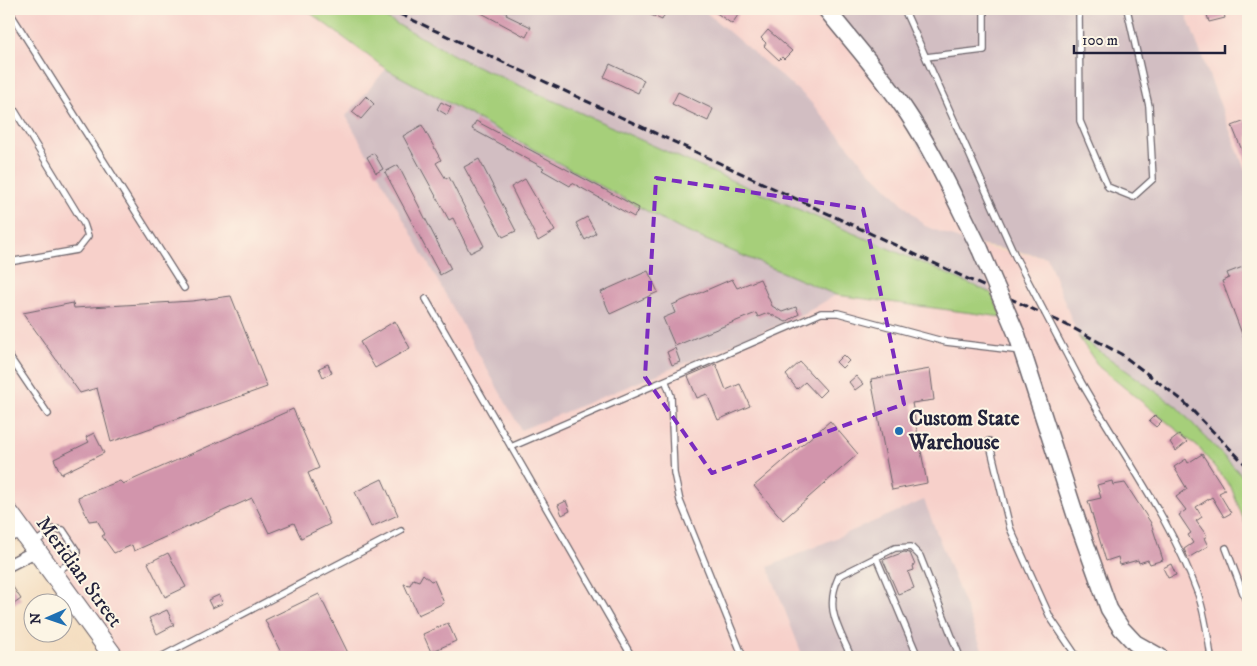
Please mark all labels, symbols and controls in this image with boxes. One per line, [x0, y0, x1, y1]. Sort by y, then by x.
scale bar [1074, 22, 1226, 54]
text: 100 m [1082, 31, 1118, 50]
place label: Custom State Warehouse [908, 406, 1020, 456]
marker: Custom State Warehouse [893, 425, 905, 437]
street label: Meridian Street [30, 511, 128, 633]
north arrow [22, 594, 72, 644]
text: N [27, 612, 45, 624]

